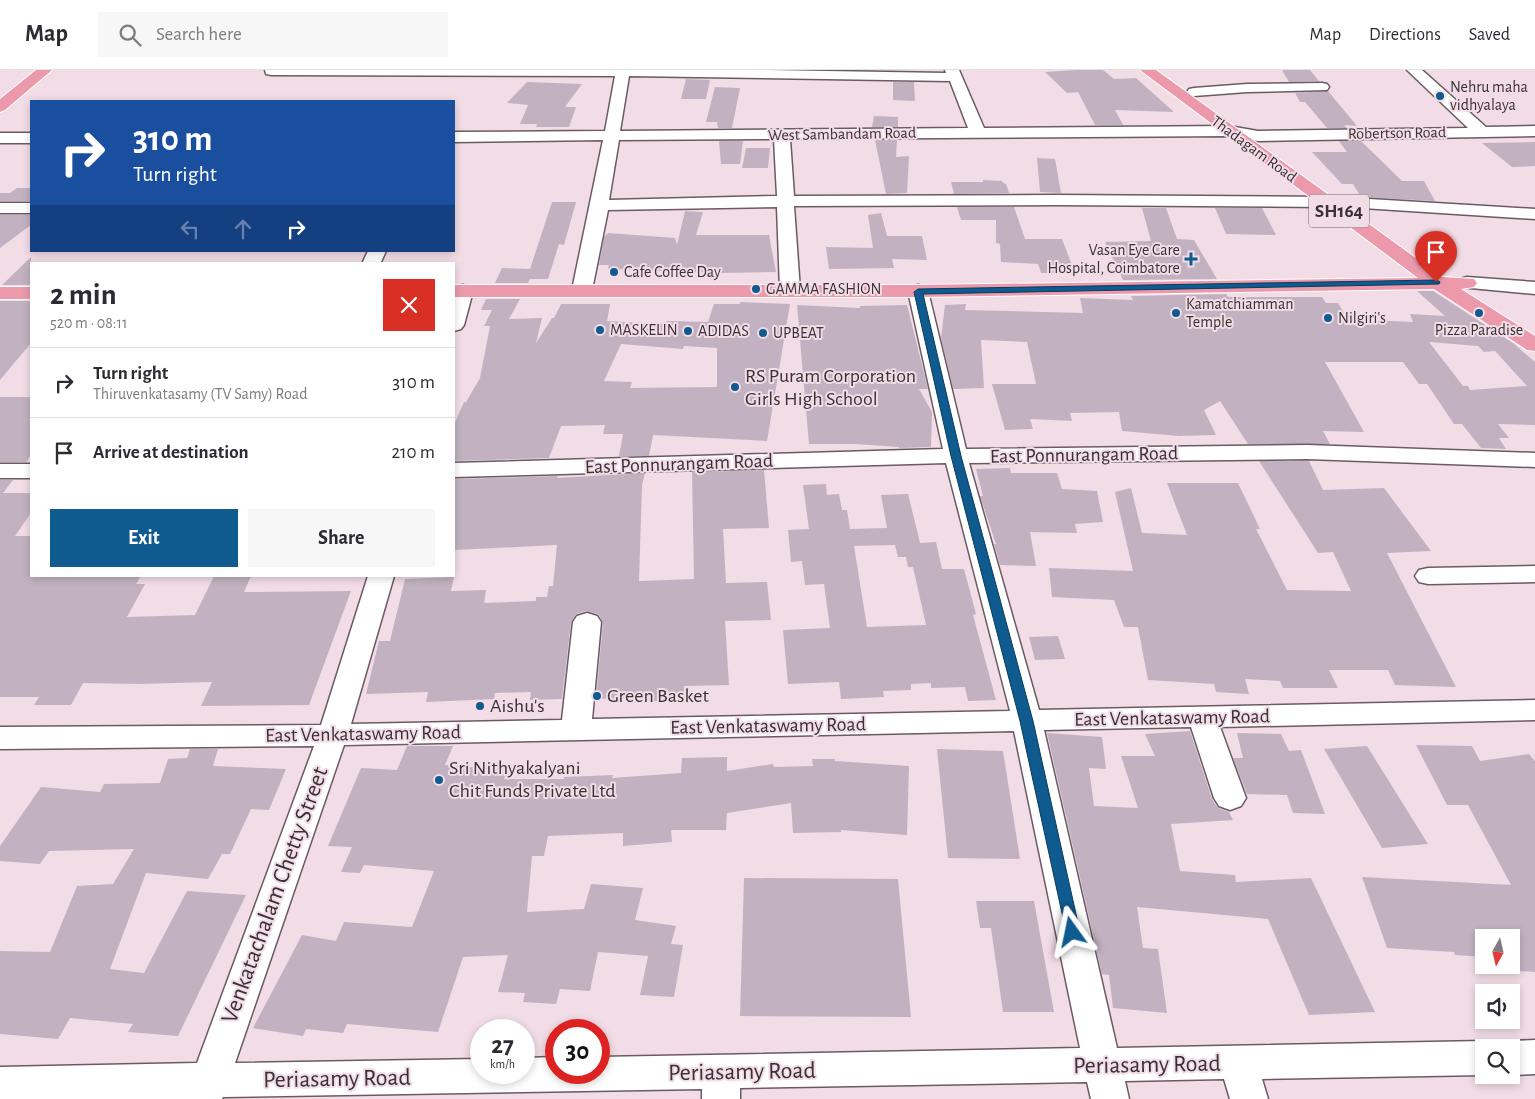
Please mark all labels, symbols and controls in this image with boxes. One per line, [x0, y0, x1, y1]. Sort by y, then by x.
search box [98, 12, 448, 57]
icon: search [116, 21, 144, 49]
text: Map [25, 22, 68, 46]
text: Search here [156, 25, 242, 44]
text: Map [1310, 26, 1341, 44]
text: Directions [1369, 26, 1441, 44]
text: Saved [1469, 26, 1510, 44]
place label: Nehru maha vidhyalaya [1450, 79, 1528, 114]
marker: Nehru maha vidhyalaya [1434, 90, 1446, 102]
street label: Thadagam Road [1208, 113, 1300, 185]
icon: right [50, 120, 115, 185]
text: 310 m [133, 122, 212, 157]
street label: Robertson Road [1348, 124, 1446, 142]
street label: West Sambandam Road [768, 125, 916, 143]
text: Turn right [133, 163, 217, 185]
road number: SH164 [1309, 194, 1369, 228]
icon: left [176, 215, 204, 243]
icon: ahead [229, 215, 257, 243]
icon: right [282, 215, 310, 243]
pin [1415, 231, 1457, 282]
icon: arrive [1422, 238, 1450, 266]
place label: Vasan Eye Care Hospital, Coimbatore [1048, 242, 1180, 276]
marker: Vasan Eye Care Hospital, Coimbatore [1184, 252, 1198, 266]
place label: Cafe Coffee Day [624, 264, 721, 281]
marker: Cafe Coffee Day [608, 266, 620, 278]
button: close [383, 279, 435, 331]
text: 2 min [50, 280, 117, 310]
place label: GAMMA FASHION [766, 281, 881, 297]
marker: GAMMA FASHION [750, 283, 762, 295]
place label: Kamatchiamman Temple [1186, 296, 1293, 330]
marker: Kamatchiamman Temple [1170, 307, 1182, 319]
marker: Pizza Paradise [1473, 307, 1485, 319]
place label: Nilgiri's [1338, 310, 1386, 326]
marker: Nilgiri's [1322, 312, 1334, 324]
text: 520 m · 08:11 [50, 315, 128, 331]
place label: MASKELIN [610, 322, 678, 338]
place label: Pizza Paradise [1435, 322, 1523, 338]
place label: ADIDAS [698, 323, 749, 339]
marker: MASKELIN [594, 324, 606, 336]
marker: ADIDAS [682, 325, 694, 337]
place label: UPBEAT [773, 325, 824, 341]
marker: UPBEAT [757, 327, 769, 339]
text: Turn right [93, 364, 168, 383]
place label: RS Puram Corporation Girls High School [745, 366, 916, 409]
icon: right [50, 369, 78, 397]
text: 310 m [392, 373, 435, 392]
marker: RS Puram Corporation Girls High School [729, 381, 741, 393]
text: Thiruvenkatasamy (TV Samy) Road [93, 386, 307, 402]
icon: arrive [50, 439, 78, 467]
text: Arrive at destination [93, 443, 249, 462]
text: 210 m [391, 443, 435, 462]
street label: East Ponnurangam Road [990, 443, 1178, 467]
street label: East Ponnurangam Road [585, 451, 773, 477]
button: Exit [50, 509, 238, 567]
button: Share [248, 509, 435, 567]
place label: Green Basket [607, 686, 709, 706]
marker: Green Basket [591, 690, 603, 702]
place label: Aishu's [490, 696, 545, 716]
marker: Aishu's [474, 700, 486, 712]
street label: East Venkataswamy Road [1074, 706, 1270, 730]
street label: East Venkataswamy Road [670, 714, 866, 738]
street label: East Venkataswamy Road [265, 722, 461, 746]
place label: Sri Nithyakalyani Chit Funds Private Ltd [449, 758, 616, 801]
street label: Venkatachalam Chetty Street [217, 763, 333, 1026]
marker: Sri Nithyakalyani Chit Funds Private Ltd [433, 774, 445, 786]
position arrow [1045, 905, 1097, 957]
north arrow [1475, 929, 1520, 974]
map controls [1475, 929, 1520, 1084]
button: sound [1475, 984, 1520, 1029]
speed limit sign: 30 [545, 1019, 610, 1084]
text: 27 [491, 1033, 514, 1058]
button: search [1475, 1039, 1520, 1084]
street label: Periasamy Road [1073, 1052, 1221, 1078]
text: km/h [490, 1058, 515, 1070]
street label: Periasamy Road [668, 1059, 816, 1085]
street label: Periasamy Road [263, 1066, 411, 1092]

